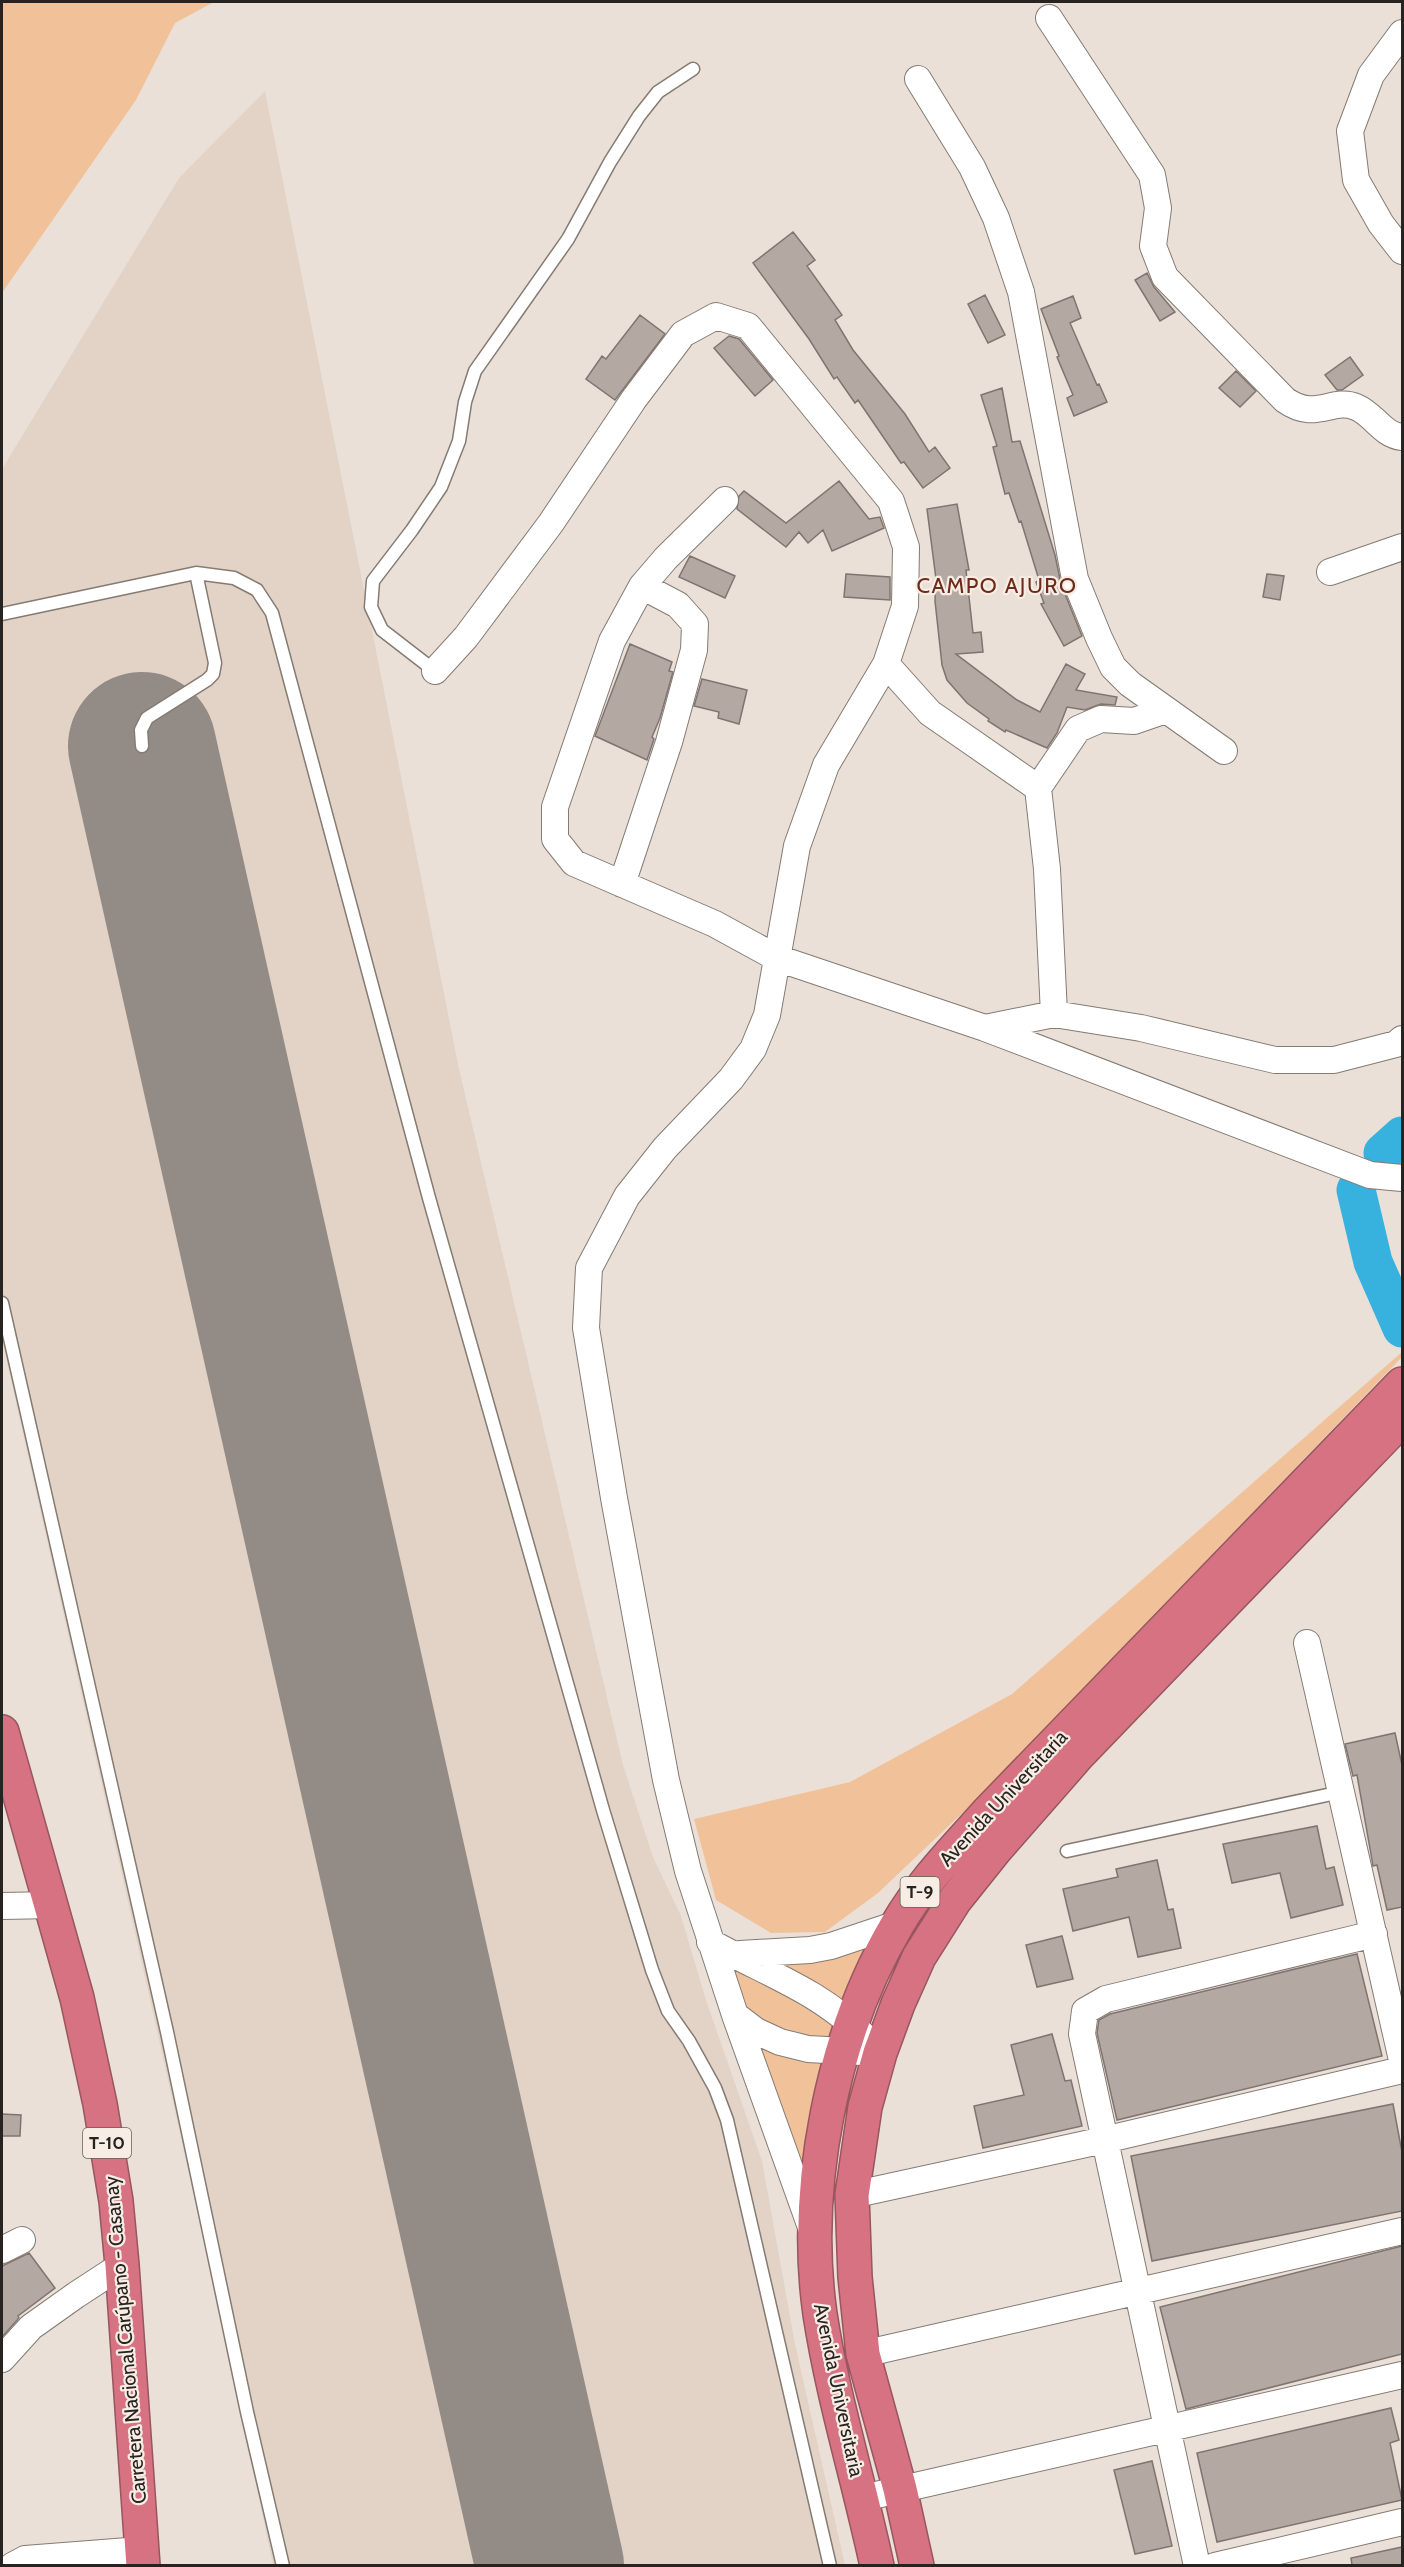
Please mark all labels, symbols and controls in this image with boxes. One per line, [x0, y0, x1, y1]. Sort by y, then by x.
district label: CAMPO AJURO [916, 572, 1078, 599]
street label: Avenida Universitaria [934, 1725, 1072, 1871]
road number: T-9 [900, 1877, 940, 1907]
road number: T-10 [83, 2128, 131, 2158]
street label: Carretera Nacional Carúpano - Casanay [99, 2175, 151, 2505]
street label: Avenida Universitaria [809, 2301, 869, 2479]

